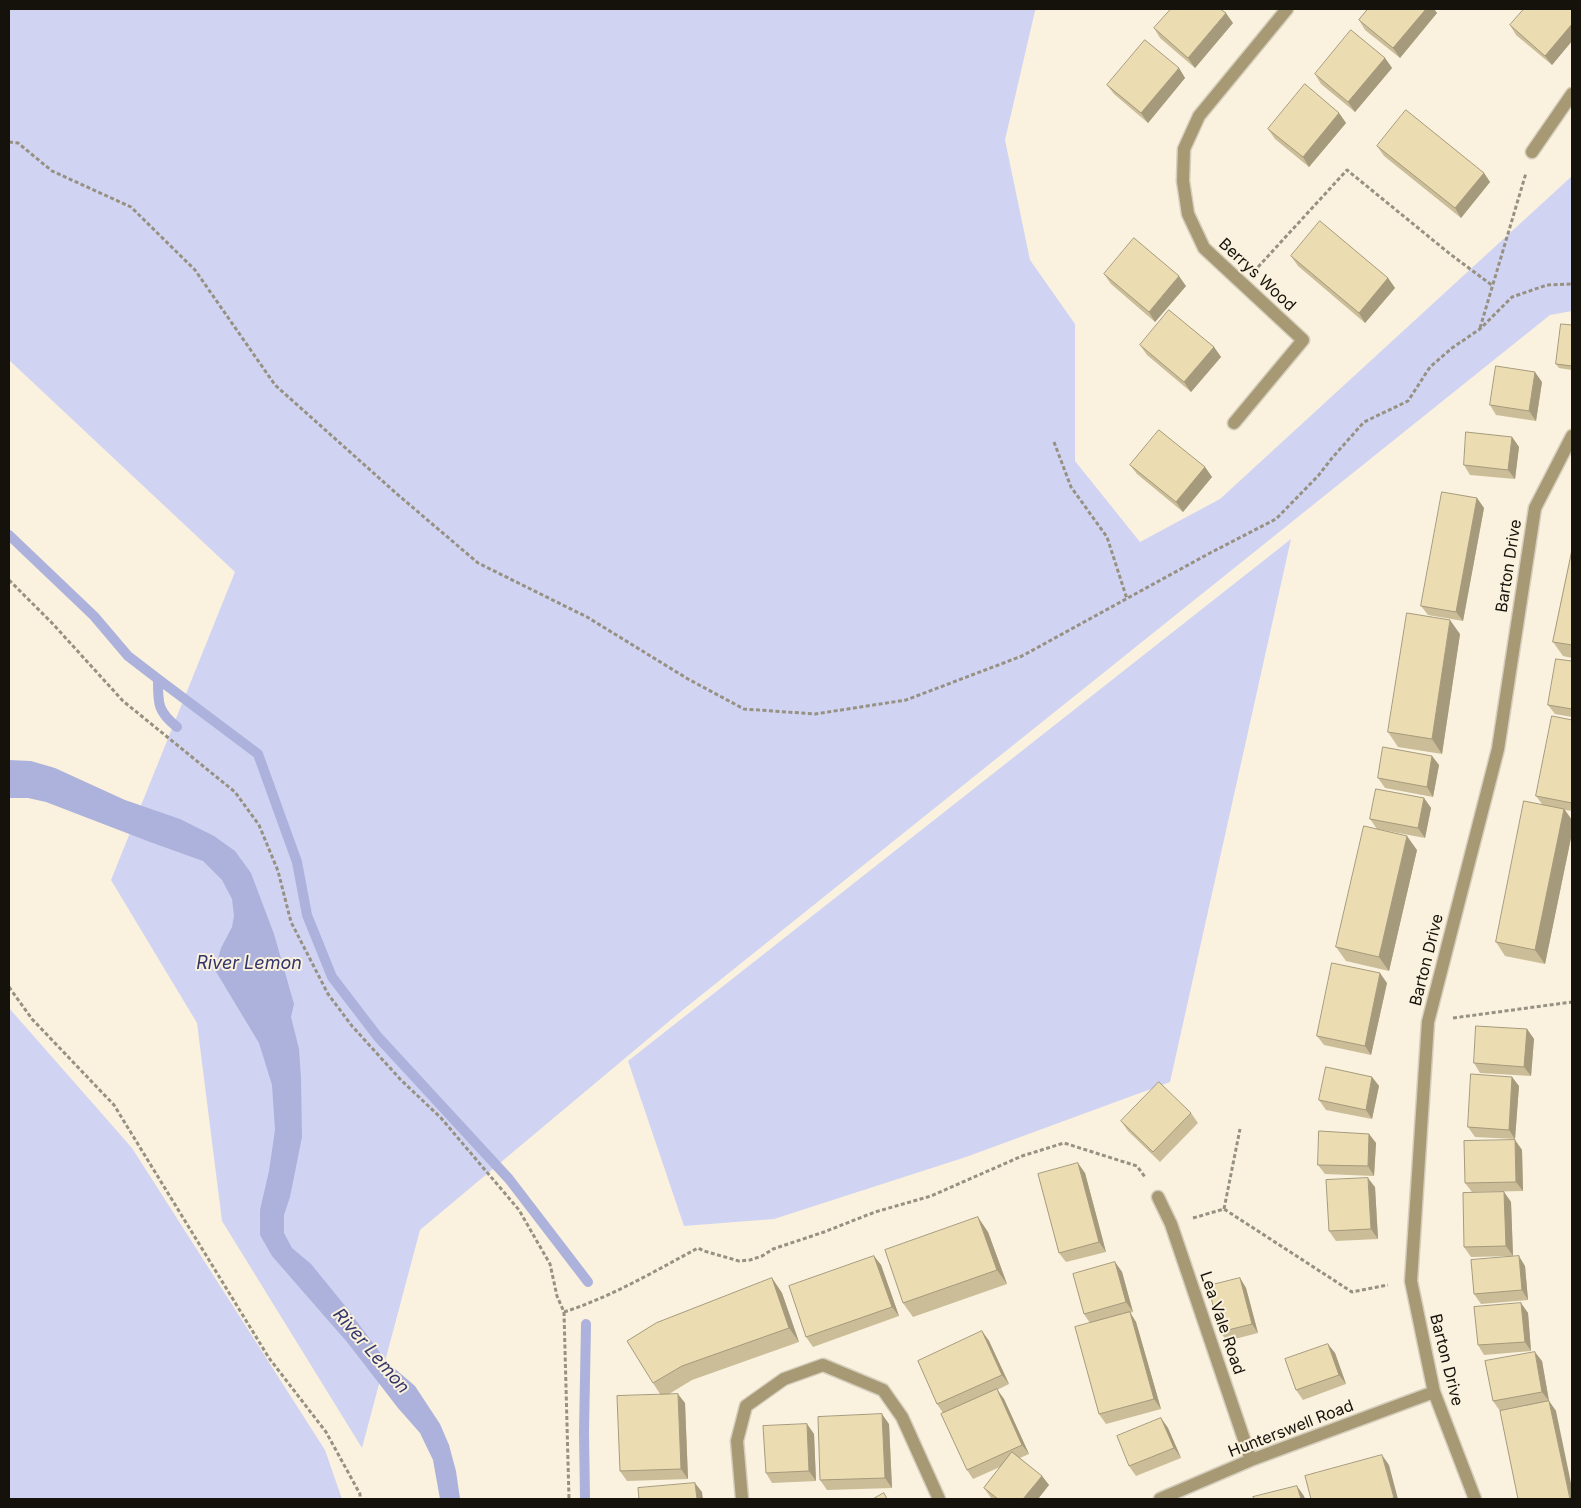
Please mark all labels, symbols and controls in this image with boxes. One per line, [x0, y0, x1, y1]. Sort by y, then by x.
street label: Berrys Wood [1215, 234, 1299, 316]
street label: Barton Drive [1492, 518, 1526, 614]
street label: Barton Drive [1406, 912, 1448, 1008]
water label: River Lemon [196, 953, 302, 975]
street label: Lea Vale Road [1195, 1269, 1249, 1377]
water label: River Lemon [328, 1304, 414, 1398]
street label: Barton Drive [1425, 1312, 1467, 1408]
street label: Hunterswell Road [1226, 1396, 1356, 1462]

